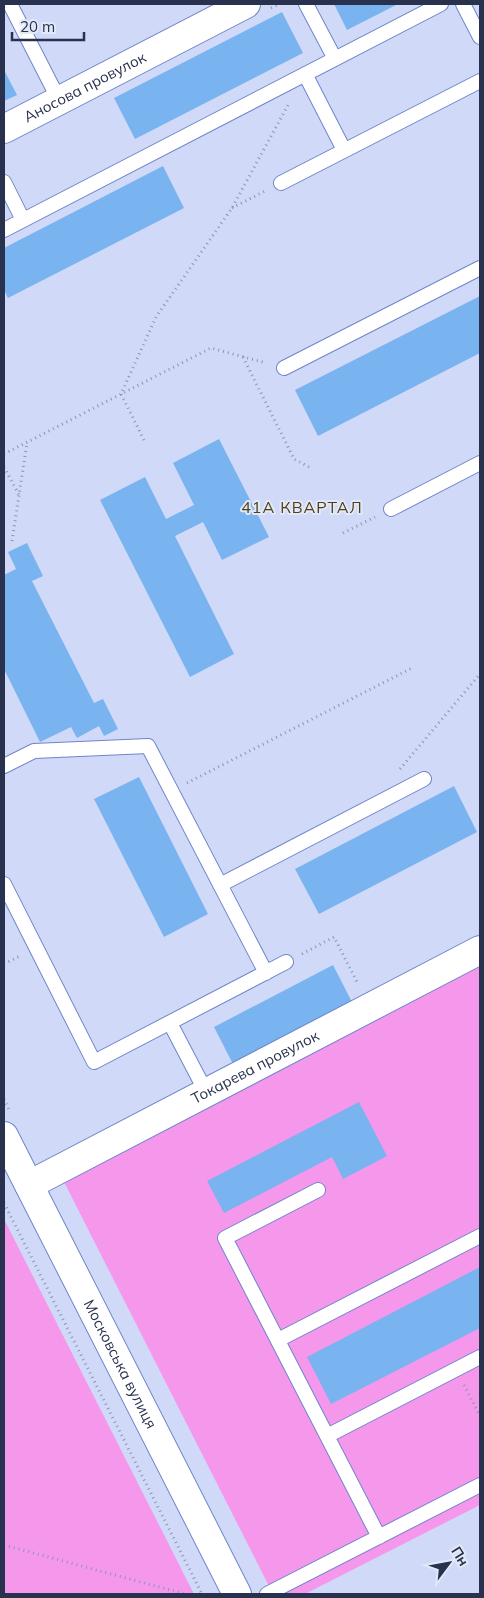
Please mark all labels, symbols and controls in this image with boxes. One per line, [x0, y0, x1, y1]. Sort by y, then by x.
scale bar [12, 10, 85, 42]
text: 20 m [20, 17, 55, 36]
street label: Аносова провулок [20, 47, 150, 126]
district label: 41А КВАРТАЛ [241, 497, 363, 517]
street label: Токарева провулок [188, 1025, 323, 1108]
street label: Московська вулиця [80, 1296, 161, 1432]
north arrow [424, 1538, 474, 1588]
text: Пн [447, 1543, 473, 1569]

